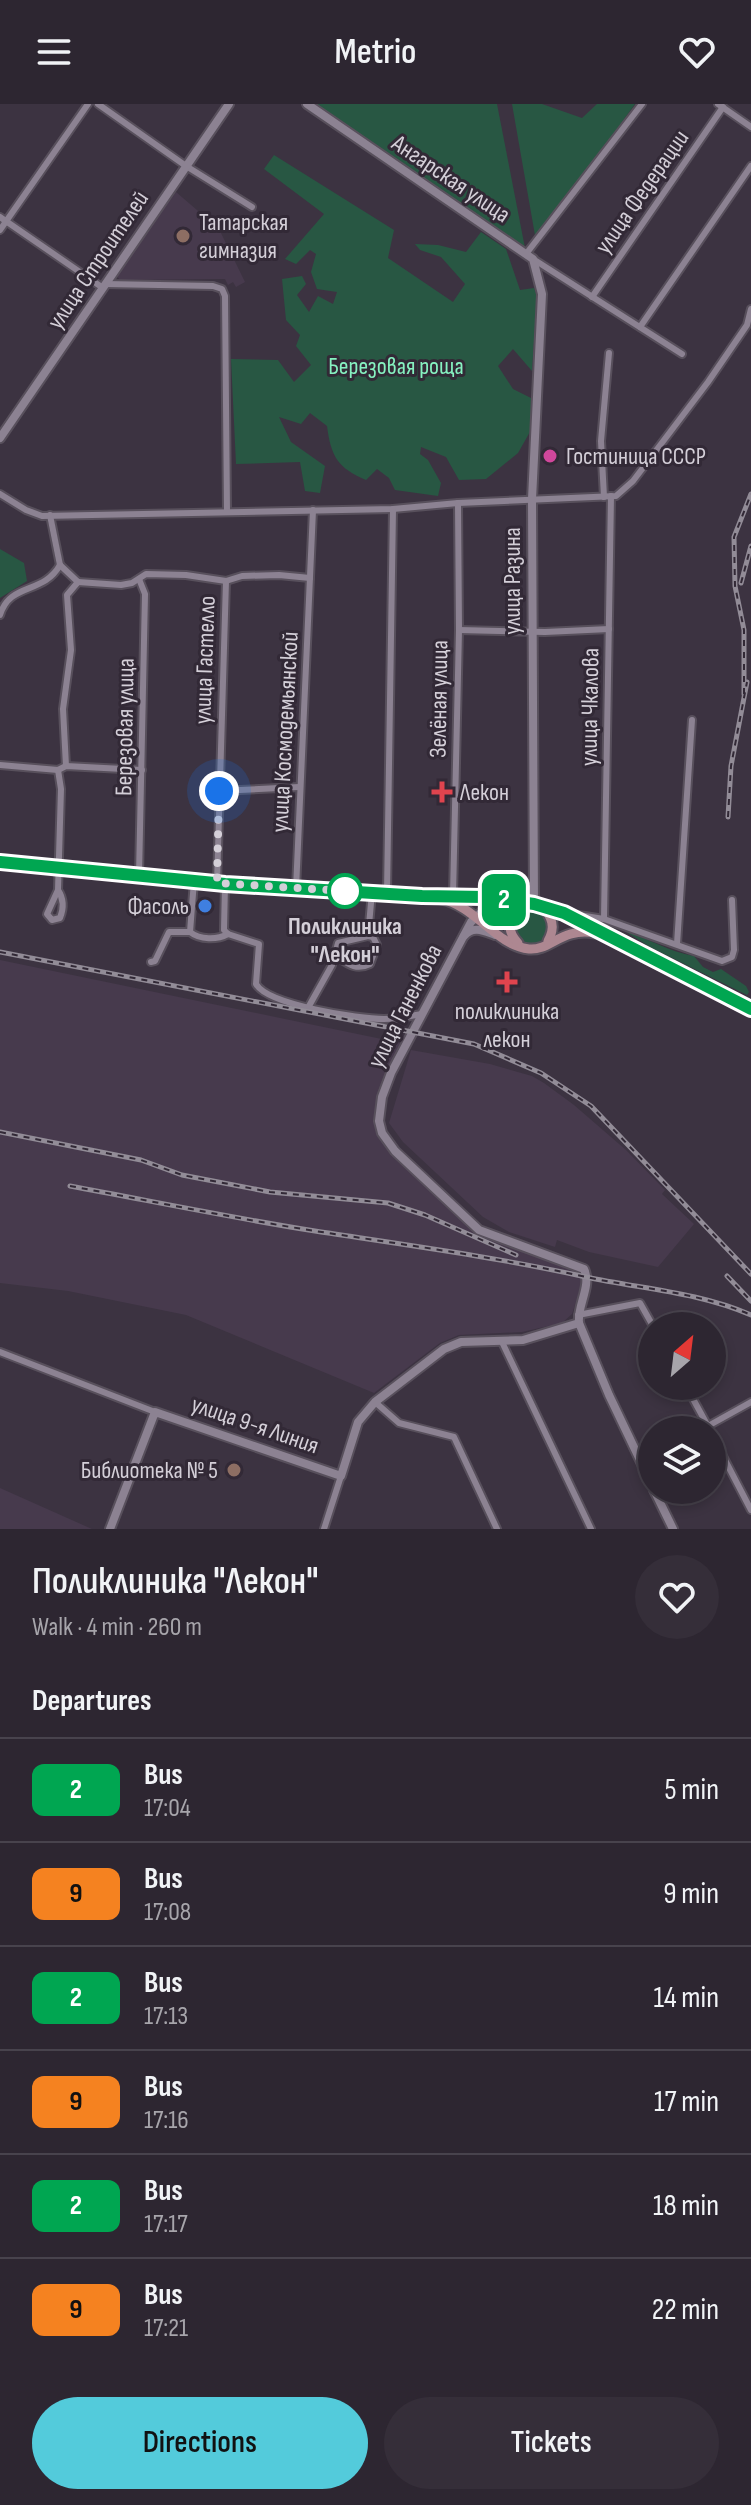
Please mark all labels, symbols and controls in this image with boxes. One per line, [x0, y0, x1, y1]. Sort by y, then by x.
icon: menu [32, 30, 76, 74]
icon: heart [675, 30, 719, 74]
text: Metrio [335, 31, 416, 74]
street label: улица Федерации [589, 125, 695, 259]
street label: Ангарская улица [385, 128, 516, 229]
street label: улица Строителей [41, 185, 155, 335]
place label: Татарская гимназия [199, 208, 288, 265]
marker: Татарская гимназия [174, 227, 192, 245]
park label: Березовая роща [328, 352, 464, 381]
place label: Гостиница СССР [566, 442, 706, 471]
marker: Гостиница СССР [541, 447, 559, 465]
street label: улица Разина [498, 527, 527, 635]
street label: улица Гастелло [188, 595, 222, 725]
street label: улица Космодемьянской [265, 631, 305, 833]
street label: Зелёная улица [423, 640, 455, 758]
street label: улица Чкалова [574, 648, 606, 766]
street label: Березовая улица [109, 658, 141, 796]
your location [199, 771, 239, 811]
place label: Лекон [459, 778, 509, 807]
marker: Лекон [431, 781, 453, 803]
marker: Поликлиника "Лекон" [328, 874, 362, 908]
line badge: 2 [478, 874, 530, 926]
text: 2 [498, 883, 510, 916]
place label: Фасоль [127, 892, 189, 921]
marker: Фасоль [196, 897, 214, 915]
place label: Поликлиника "Лекон" [288, 912, 402, 969]
street label: улица Ганенкова [361, 939, 449, 1073]
marker: поликлиника лекон [496, 971, 518, 993]
place label: поликлиника лекон [455, 997, 559, 1054]
north arrow [638, 1312, 726, 1400]
map controls [638, 1312, 726, 1504]
street label: улица 9-я Линия [187, 1390, 323, 1460]
button: layers [638, 1416, 726, 1504]
place label: Библиотека № 5 [81, 1456, 218, 1485]
marker: Библиотека № 5 [225, 1461, 243, 1479]
button: heart [635, 1555, 719, 1639]
text: Поликлиника "Лекон" [32, 1559, 318, 1604]
text: Walk · 4 min · 260 m [32, 1612, 202, 1643]
text: Departures [32, 1683, 152, 1719]
text: Bus [144, 1757, 183, 1793]
text: 5 min [665, 1772, 719, 1808]
text: 2 [70, 1773, 82, 1806]
text: 17:04 [144, 1793, 191, 1824]
text: Bus [144, 1861, 183, 1897]
text: 9 min [663, 1876, 719, 1912]
text: 9 [69, 1877, 83, 1910]
text: 17:08 [144, 1897, 191, 1928]
text: Bus [144, 1965, 183, 2001]
text: 14 min [654, 1980, 719, 2016]
text: 2 [70, 1981, 82, 2014]
text: 17:13 [144, 2001, 188, 2032]
text: Bus [144, 2069, 183, 2105]
text: 17 min [654, 2084, 719, 2120]
text: 9 [69, 2085, 83, 2118]
text: 17:16 [144, 2105, 189, 2136]
text: Bus [144, 2173, 183, 2209]
text: 18 min [653, 2188, 719, 2224]
text: 2 [70, 2189, 82, 2222]
text: 17:17 [144, 2209, 188, 2240]
text: Bus [144, 2277, 183, 2313]
text: 22 min [652, 2292, 719, 2328]
text: 9 [69, 2293, 83, 2326]
text: 17:21 [144, 2313, 188, 2344]
button: Directions [32, 2397, 368, 2489]
button: Tickets [384, 2397, 719, 2489]

